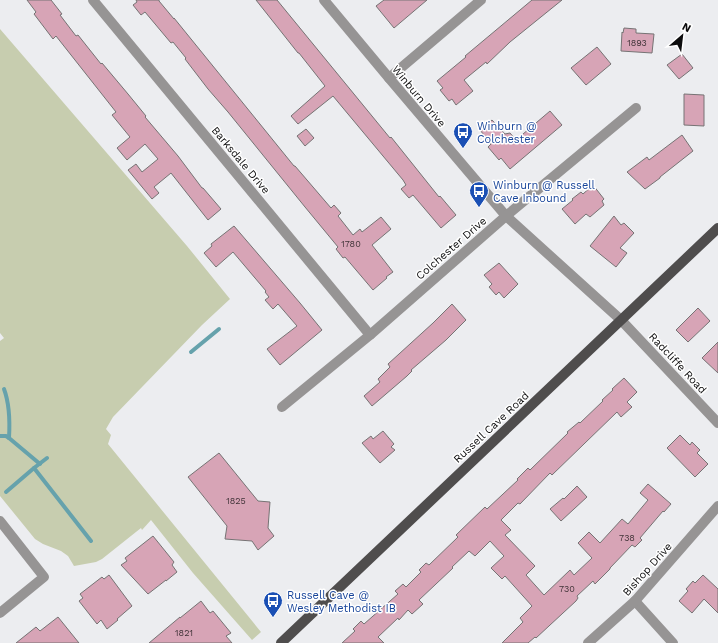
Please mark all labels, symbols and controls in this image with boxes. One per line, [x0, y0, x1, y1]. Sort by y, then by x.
north arrow [662, 16, 702, 56]
text: N [680, 20, 693, 35]
house number: 1893 [627, 38, 647, 48]
street label: Winburn Drive [389, 63, 448, 130]
place label: Winburn @ Colchester [477, 120, 537, 146]
bus stop icon: Winburn @ Colchester [452, 121, 474, 149]
street label: Barksdale Drive [209, 124, 273, 197]
place label: Winburn @ Russell Cave Inbound [493, 179, 596, 205]
bus stop icon: Winburn @ Russell Cave Inbound [468, 180, 490, 208]
street label: Colchester Drive [414, 214, 489, 282]
house number: 1780 [341, 239, 361, 249]
street label: Radcliffe Road [646, 330, 709, 396]
street label: Russell Cave Road [451, 389, 532, 466]
house number: 1825 [226, 496, 246, 506]
house number: 738 [619, 533, 635, 543]
street label: Bishop Drive [620, 540, 675, 599]
house number: 730 [559, 584, 575, 594]
place label: Russell Cave @ Wesley Methodist IB [287, 589, 396, 615]
bus stop icon: Russell Cave @ Wesley Methodist IB [262, 590, 284, 618]
house number: 1821 [175, 628, 193, 638]

